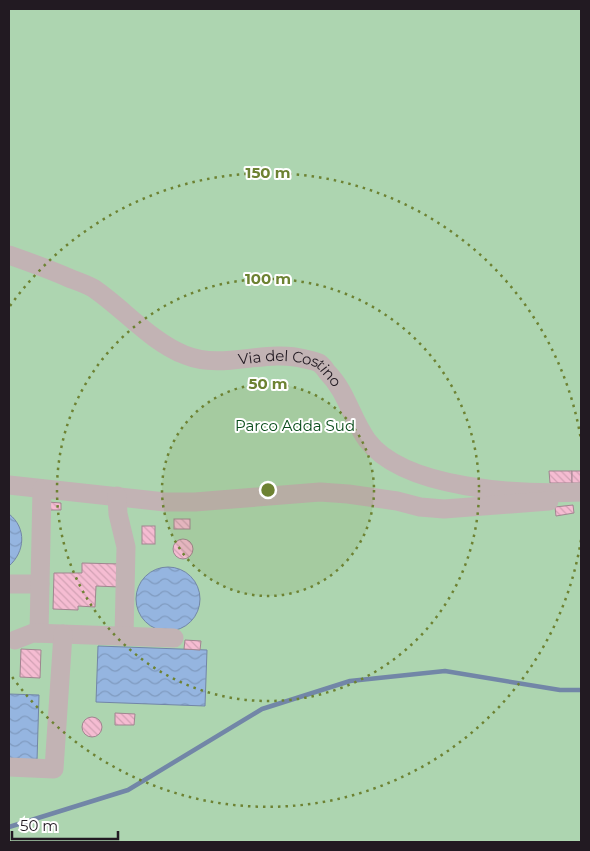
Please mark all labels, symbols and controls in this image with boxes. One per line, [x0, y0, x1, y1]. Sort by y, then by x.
text: 150 m [246, 163, 290, 182]
text: 100 m [245, 269, 291, 288]
street label: Via del Costino [237, 346, 346, 391]
text: 50 m [248, 374, 288, 393]
park label: Parco Adda Sud [235, 416, 355, 435]
centre of rings [259, 481, 277, 499]
scale bar [12, 808, 119, 840]
text: 50 m [20, 816, 58, 835]

